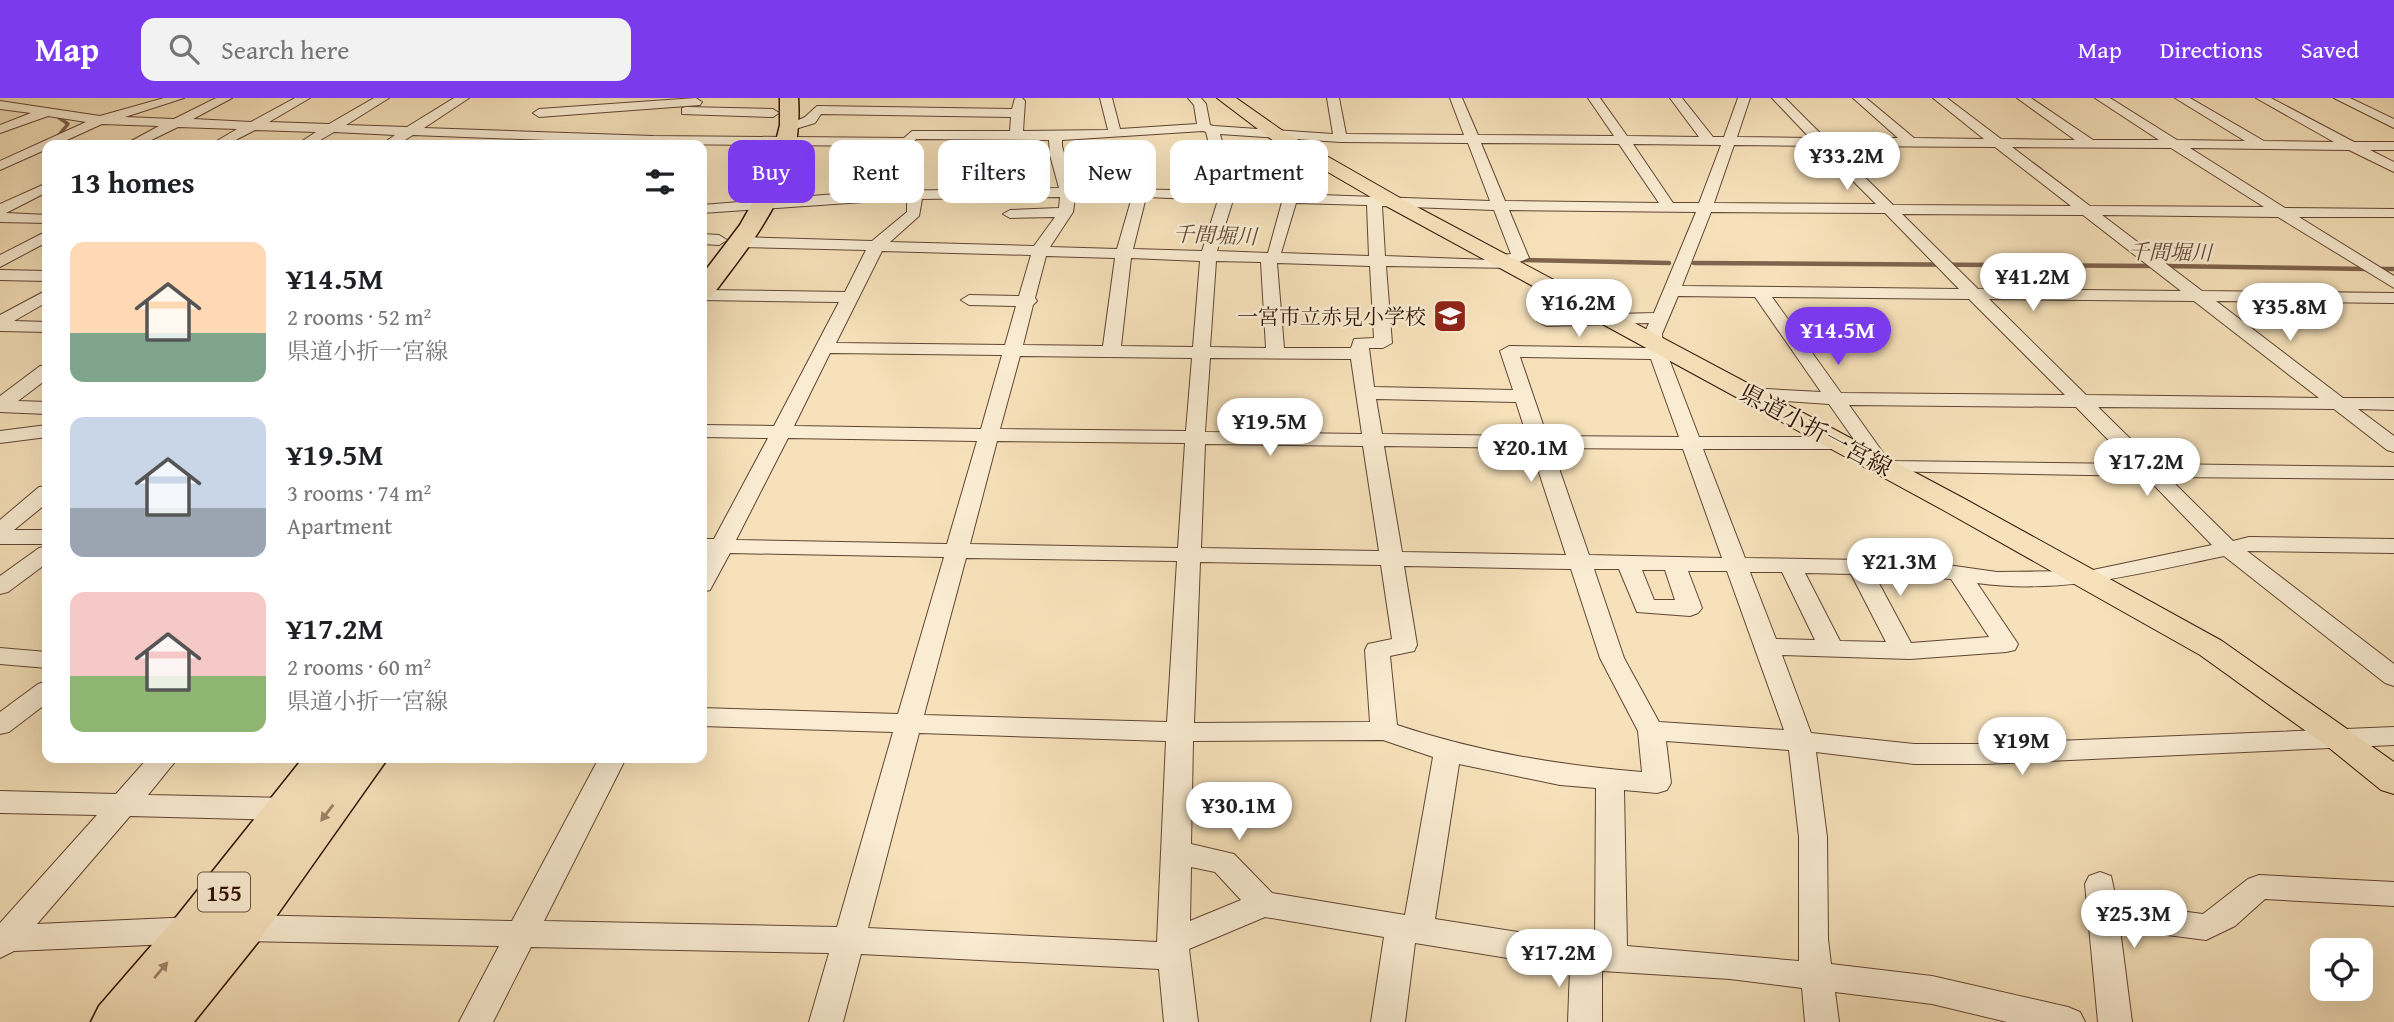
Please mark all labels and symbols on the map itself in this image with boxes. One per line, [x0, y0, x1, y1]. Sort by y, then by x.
pin: ¥33.2M [1790, 132, 1904, 192]
water label: 千間堀川 [1172, 218, 1260, 252]
water label: 千間堀川 [2128, 236, 2214, 268]
pin: ¥41.2M [1976, 254, 2090, 313]
pin: ¥16.2M [1522, 280, 1636, 339]
pin: ¥35.8M [2233, 284, 2347, 343]
school or university icon: 一宮市立赤見小学校 [1431, 297, 1469, 335]
place label: 一宮市立赤見小学校 [1237, 301, 1426, 332]
pin: ¥14.5M [1781, 308, 1895, 367]
street label: 県道小折一宮線 [1734, 375, 1898, 485]
pin: ¥19.5M [1213, 398, 1327, 458]
pin: ¥20.1M [1474, 424, 1588, 484]
pin: ¥17.2M [2090, 438, 2204, 498]
pin: ¥21.3M [1843, 538, 1957, 598]
pin: ¥19M [1981, 718, 2063, 777]
pin: ¥30.1M [1182, 782, 1296, 842]
one-way arrow [320, 804, 334, 822]
road number: 155 [198, 872, 250, 912]
pin: ¥25.3M [2077, 890, 2191, 950]
pin: ¥17.2M [1502, 930, 1616, 989]
one-way arrow [153, 961, 169, 979]

